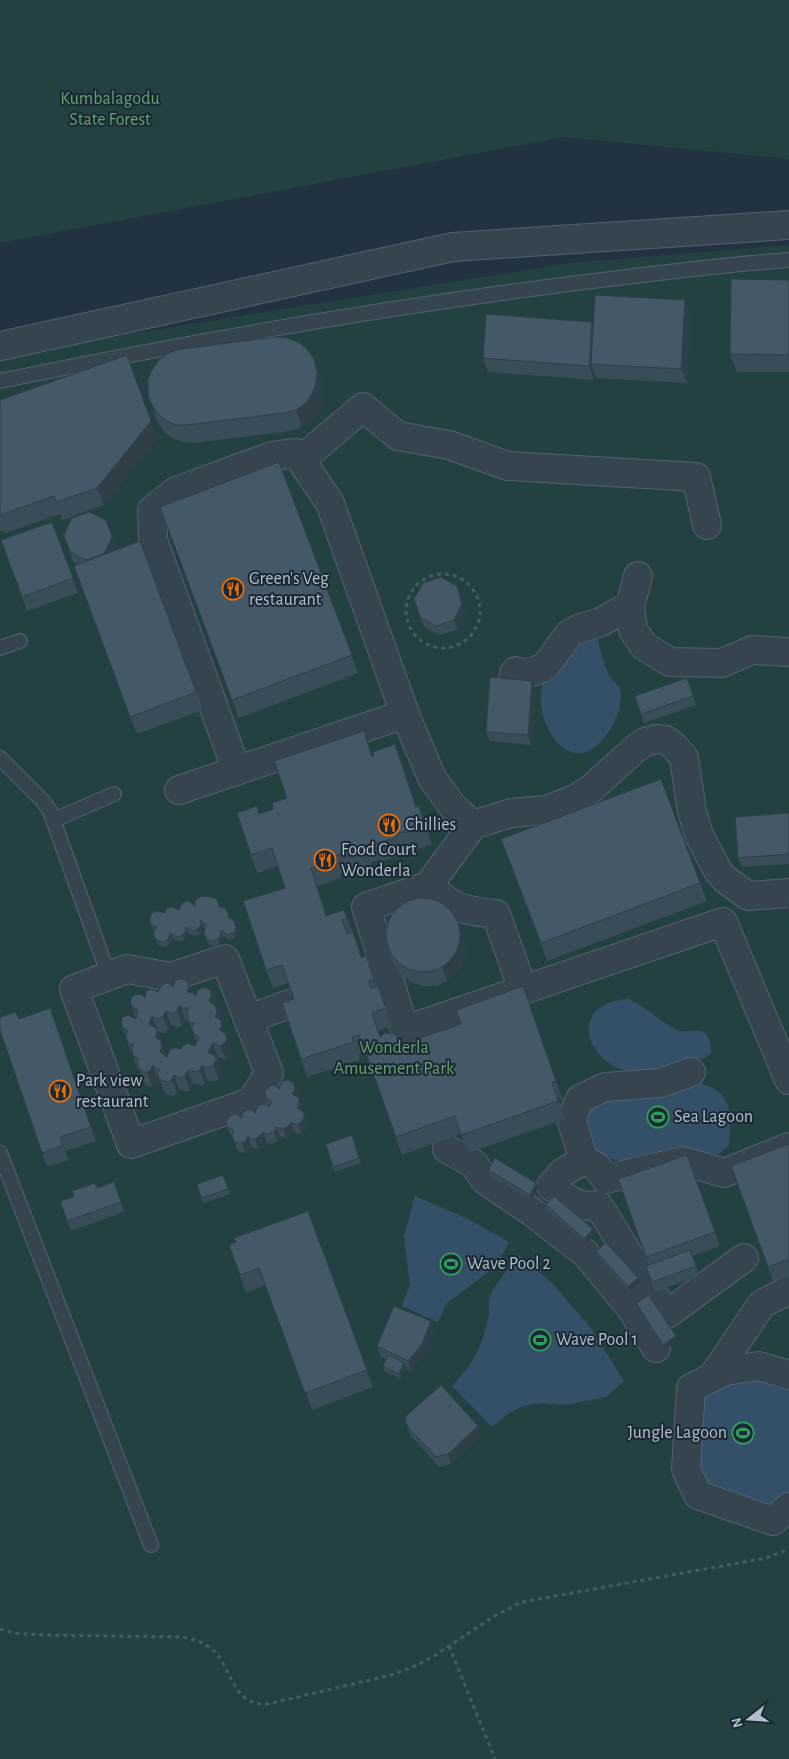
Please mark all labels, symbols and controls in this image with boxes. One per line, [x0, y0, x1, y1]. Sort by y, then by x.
park label: Kumbalagodu State Forest [60, 90, 160, 129]
place label: Green's Veg restaurant [249, 570, 329, 609]
restaurant icon: Green's Veg restaurant [221, 577, 245, 601]
restaurant icon: Chillies [377, 813, 401, 837]
place label: Chillies [405, 816, 456, 834]
place label: Food Court Wonderla [341, 841, 417, 880]
restaurant icon: Food Court Wonderla [313, 848, 337, 872]
park label: Wonderla Amusement Park [334, 1039, 455, 1078]
place label: Park view restaurant [76, 1072, 149, 1111]
restaurant icon: Park view restaurant [48, 1079, 72, 1103]
sports icon: Sea Lagoon [646, 1105, 670, 1129]
place label: Sea Lagoon [674, 1108, 753, 1126]
sports icon: Wave Pool 2 [439, 1252, 463, 1276]
place label: Wave Pool 2 [467, 1255, 551, 1273]
sports icon: Wave Pool 1 [528, 1328, 552, 1352]
place label: Wave Pool 1 [556, 1331, 638, 1349]
sports icon: Jungle Lagoon [731, 1421, 755, 1445]
place label: Jungle Lagoon [627, 1424, 727, 1442]
north arrow [724, 1694, 774, 1744]
text: N [729, 1716, 746, 1729]

